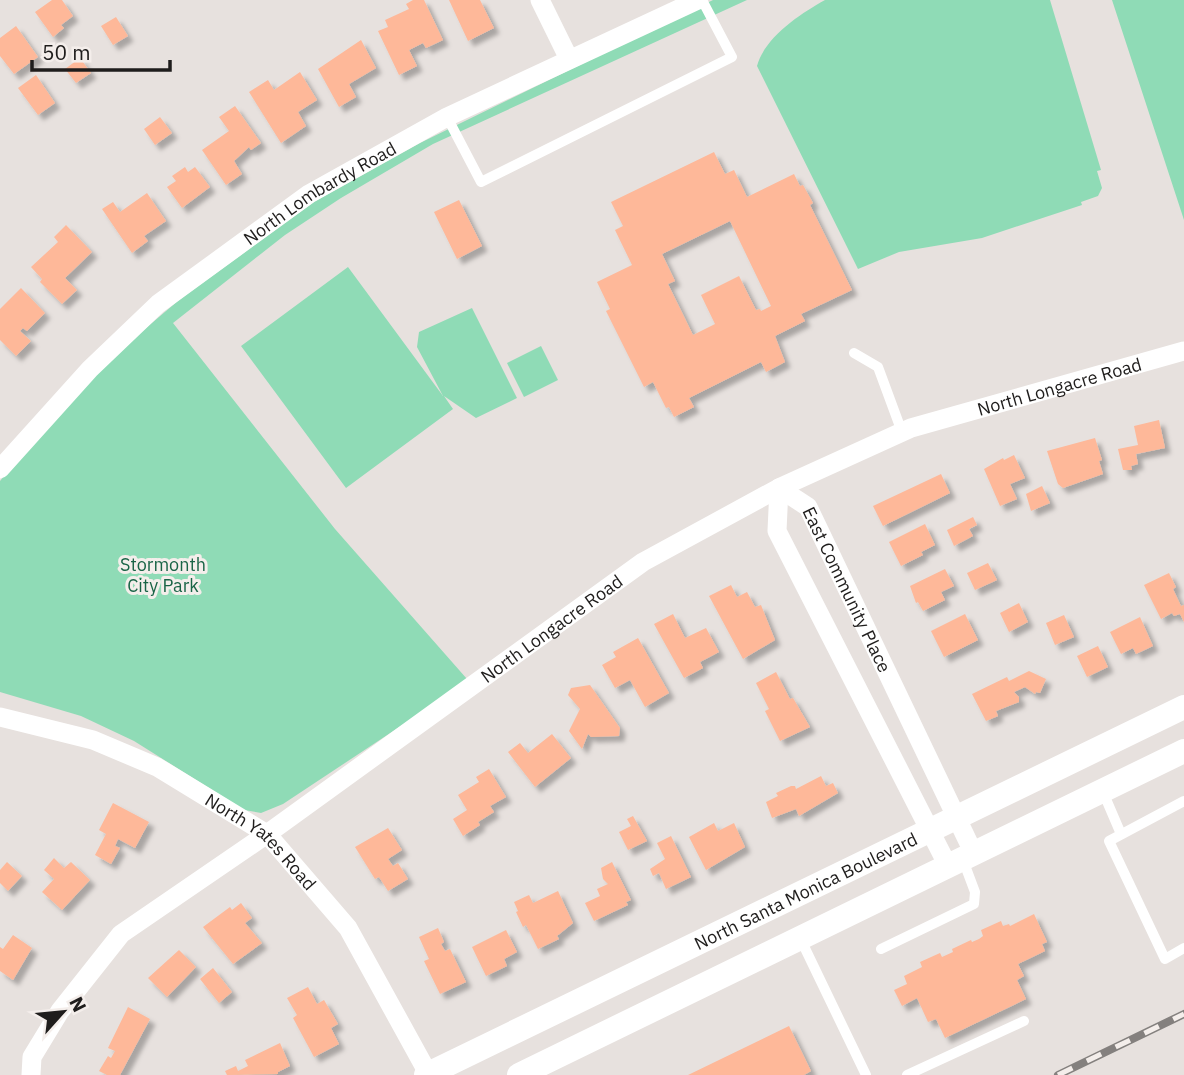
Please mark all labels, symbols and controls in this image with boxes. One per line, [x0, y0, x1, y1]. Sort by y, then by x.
scale bar [32, 28, 170, 72]
text: 50 m [42, 38, 91, 66]
street label: North Lombardy Road [239, 136, 400, 250]
street label: North Longacre Road [974, 352, 1144, 420]
street label: East Community Place [798, 503, 897, 676]
park label: Stormonth City Park [120, 553, 206, 597]
street label: North Longacre Road [476, 569, 627, 687]
street label: North Yates Road [201, 788, 321, 895]
street label: North Santa Monica Boulevard [690, 827, 921, 955]
north arrow [28, 977, 98, 1047]
text: N [64, 993, 92, 1016]

